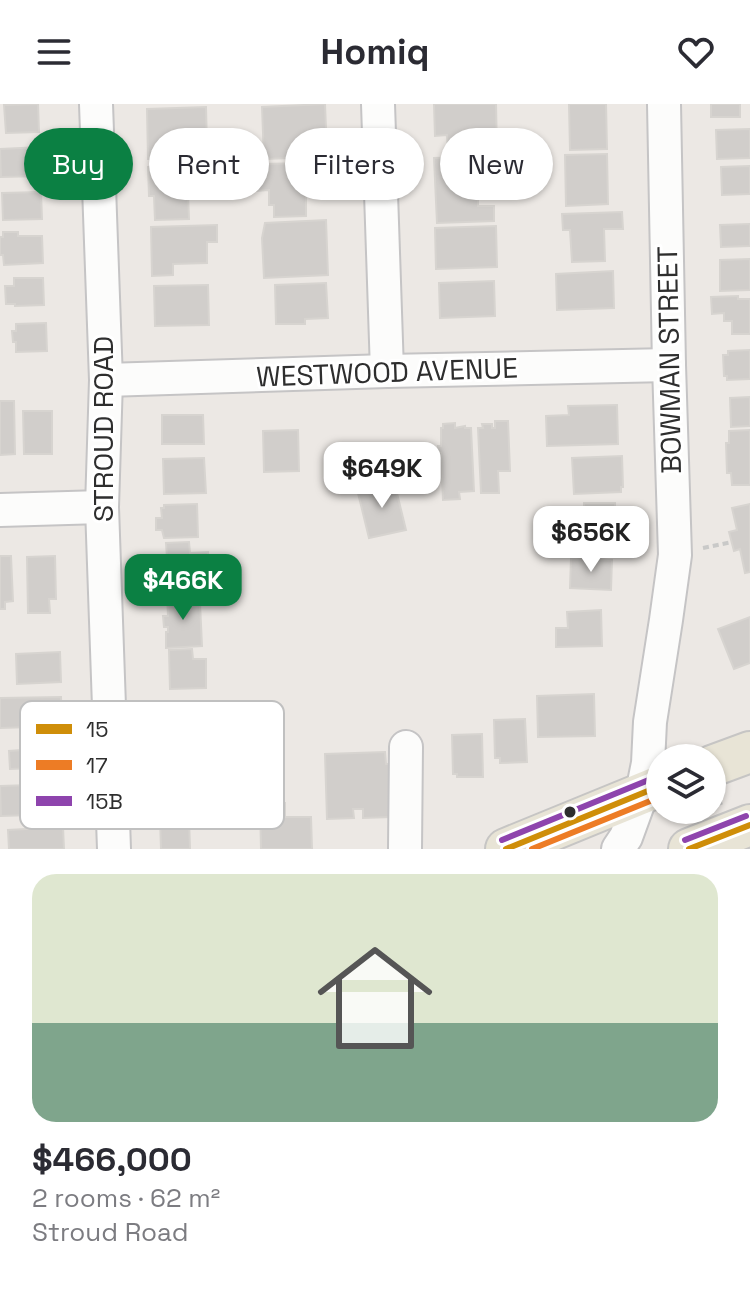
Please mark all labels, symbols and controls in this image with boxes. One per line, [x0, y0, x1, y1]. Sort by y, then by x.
text: Homiq [321, 29, 429, 75]
icon: menu [32, 30, 76, 74]
icon: heart [674, 30, 718, 74]
chip: Buy [24, 128, 133, 200]
chip: Rent [149, 128, 269, 200]
chip: Filters [285, 128, 424, 200]
chip: New [440, 128, 553, 200]
street label: BOWMAN STREET [649, 246, 689, 474]
street label: STROUD ROAD [85, 336, 121, 522]
street label: WESTWOOD AVENUE [256, 349, 518, 395]
pin: $649K [326, 442, 438, 510]
text: $649K [342, 451, 422, 485]
pin: $656K [535, 506, 647, 574]
text: $656K [551, 515, 631, 549]
pin: $466K [127, 554, 239, 622]
text: $466K [143, 563, 223, 597]
legend [20, 701, 284, 829]
text: 15 [86, 715, 108, 743]
map controls [646, 744, 726, 824]
button: layers [646, 744, 726, 824]
text: 17 [86, 751, 108, 779]
text: 15B [86, 787, 123, 815]
unlabelled marker [562, 804, 578, 820]
icon: home [303, 926, 447, 1070]
text: $466,000 [32, 1138, 192, 1181]
text: 2 rooms · 62 m² [32, 1181, 220, 1215]
text: Stroud Road [32, 1215, 188, 1249]

